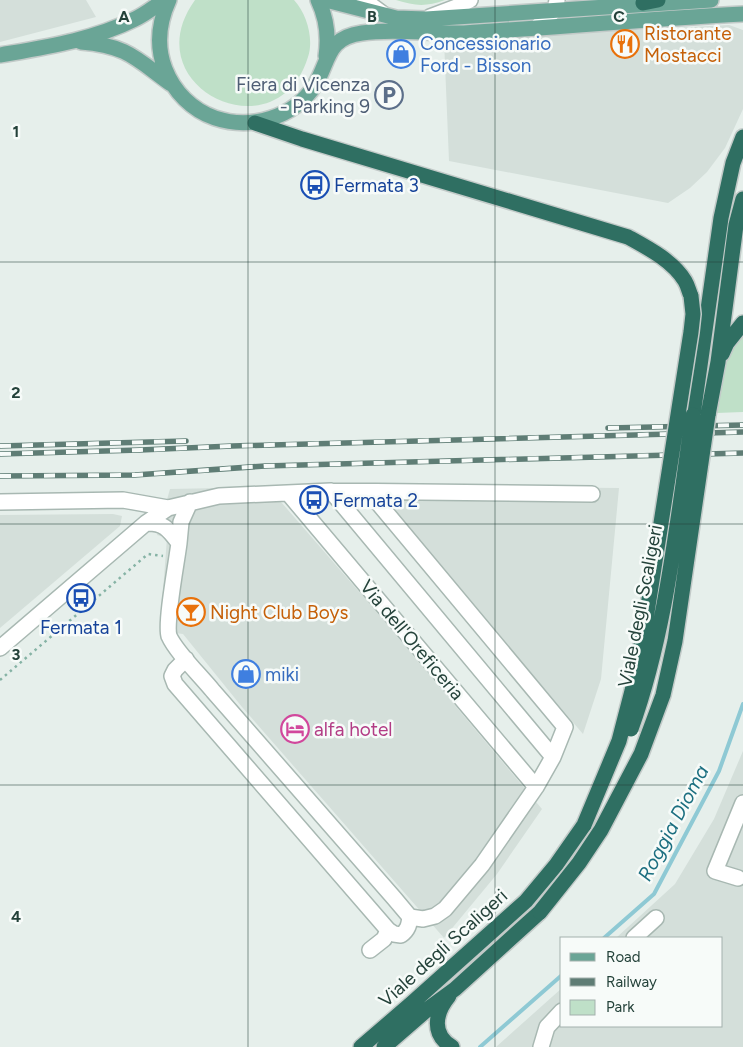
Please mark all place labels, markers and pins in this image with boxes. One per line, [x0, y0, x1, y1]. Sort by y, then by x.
place label: Ristorante Mostacci [644, 22, 732, 67]
restaurant icon: Ristorante Mostacci [610, 29, 640, 59]
place label: Concessionario Ford - Bisson [420, 32, 551, 77]
shop icon: Concessionario Ford - Bisson [386, 39, 416, 69]
place label: Fiera di Vicenza - Parking 9 [236, 73, 370, 118]
parking icon: Fiera di Vicenza - Parking 9 [374, 80, 404, 110]
bus stop icon: Fermata 3 [300, 170, 330, 200]
place label: Fermata 3 [334, 174, 419, 197]
bus stop icon: Fermata 2 [299, 485, 329, 515]
place label: Fermata 2 [333, 489, 418, 512]
bus stop icon: Fermata 1 [66, 583, 96, 613]
bar icon: Night Club Boys [176, 597, 206, 627]
place label: Night Club Boys [210, 601, 348, 624]
place label: Fermata 1 [40, 616, 122, 639]
shop icon: miki [231, 659, 261, 689]
place label: miki [265, 663, 299, 686]
hotel icon: alfa hotel [280, 714, 310, 744]
place label: alfa hotel [314, 718, 393, 741]

